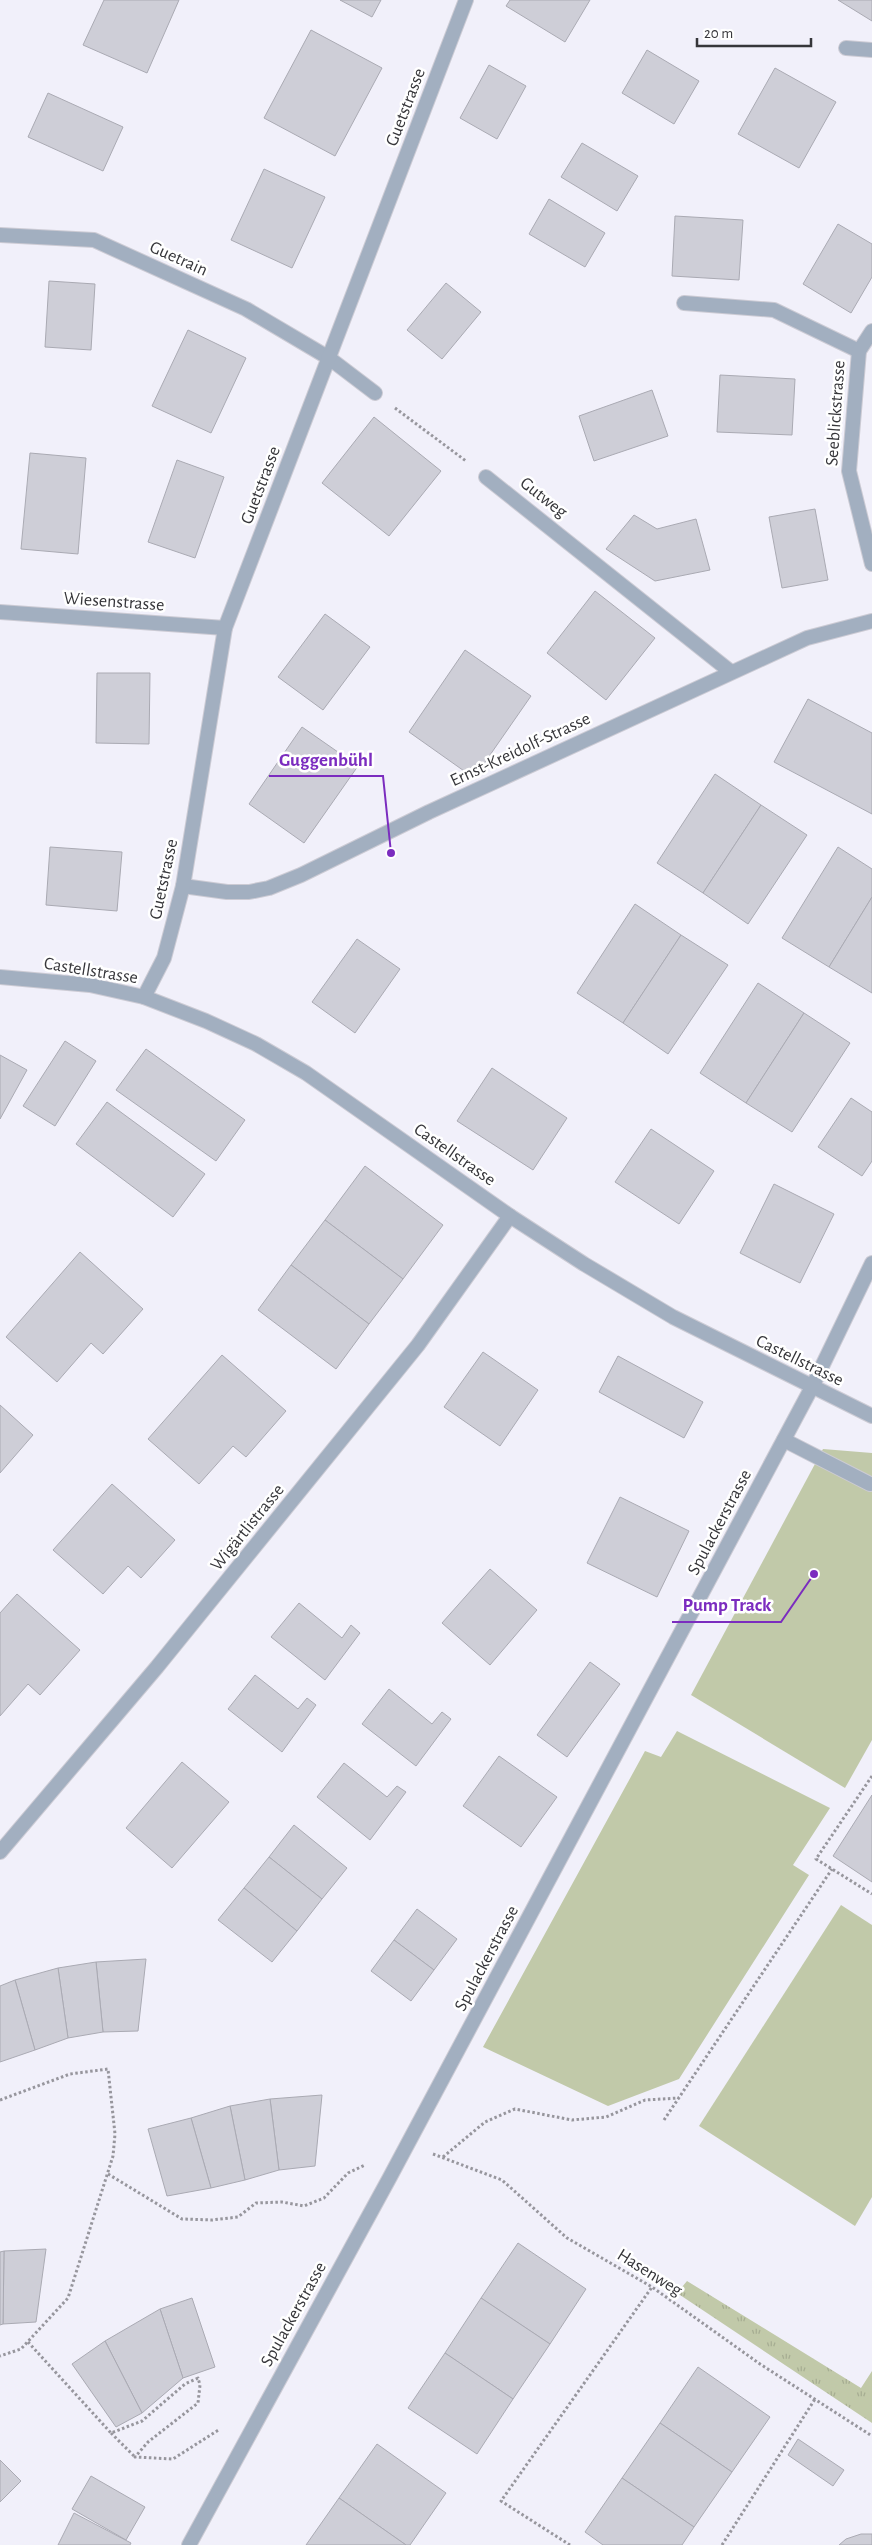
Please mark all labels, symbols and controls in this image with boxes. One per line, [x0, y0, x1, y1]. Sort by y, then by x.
scale bar [697, 15, 811, 47]
text: 20 m [704, 26, 733, 41]
street label: Guetstrasse [383, 66, 429, 149]
street label: Guetrain [147, 238, 210, 280]
street label: Seeblickstrasse [823, 360, 849, 467]
street label: Guetstrasse [238, 444, 284, 527]
street label: Gutweg [517, 474, 570, 522]
street label: Wiesenstrasse [63, 589, 165, 614]
street label: Ernst-Kreidolf-Strasse [448, 710, 593, 790]
callout: Guggenbühl [269, 742, 383, 776]
text: Guggenbühl [279, 751, 373, 770]
street label: Guetstrasse [147, 837, 181, 921]
street label: Castellstrasse [43, 955, 139, 987]
street label: Castellstrasse [410, 1120, 498, 1189]
street label: Castellstrasse [753, 1332, 846, 1390]
street label: Spulackerstrasse [685, 1467, 755, 1578]
street label: Wigärtlistrasse [208, 1481, 288, 1574]
callout: Pump Track [672, 1588, 781, 1622]
text: Pump Track [683, 1596, 772, 1615]
street label: Spulackerstrasse [452, 1903, 522, 2014]
street label: Hasenweg [614, 2246, 685, 2300]
street label: Spulackerstrasse [258, 2259, 330, 2370]

